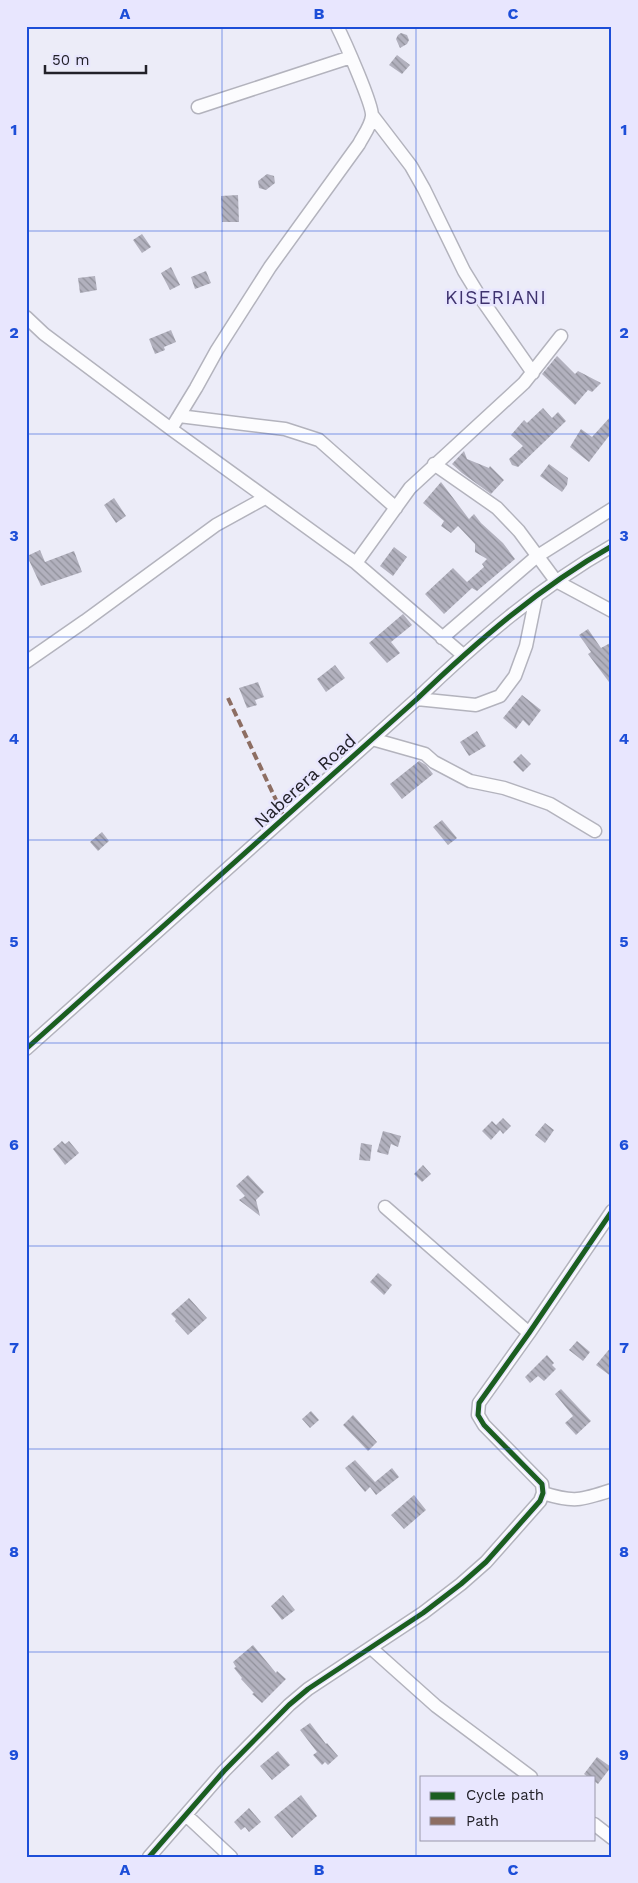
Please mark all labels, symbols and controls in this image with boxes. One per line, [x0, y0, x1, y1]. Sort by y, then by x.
text: A [120, 4, 131, 23]
text: B [314, 4, 325, 23]
text: C [508, 4, 519, 23]
scale bar [45, 42, 146, 74]
text: 50 m [52, 51, 89, 69]
text: 1 [11, 120, 17, 139]
text: 1 [621, 120, 627, 139]
district label: KISERIANI [445, 286, 547, 309]
text: 2 [9, 323, 19, 342]
text: 2 [619, 323, 629, 342]
text: 3 [9, 526, 19, 545]
text: 3 [619, 526, 629, 545]
text: 4 [9, 729, 19, 748]
text: 4 [619, 729, 629, 748]
street label: Naberera Road [250, 730, 360, 832]
text: 5 [9, 932, 19, 951]
text: 5 [619, 932, 629, 951]
text: 6 [9, 1135, 19, 1154]
text: 6 [619, 1135, 629, 1154]
text: 7 [9, 1338, 19, 1357]
text: 7 [619, 1338, 629, 1357]
text: 8 [9, 1542, 19, 1561]
text: 8 [619, 1542, 629, 1561]
text: 9 [9, 1745, 19, 1764]
text: 9 [619, 1745, 629, 1764]
legend [420, 1776, 596, 1840]
text: Cycle path [466, 1786, 544, 1804]
text: Path [466, 1812, 499, 1830]
text: A [120, 1860, 131, 1879]
text: B [314, 1860, 325, 1879]
text: C [508, 1860, 519, 1879]

